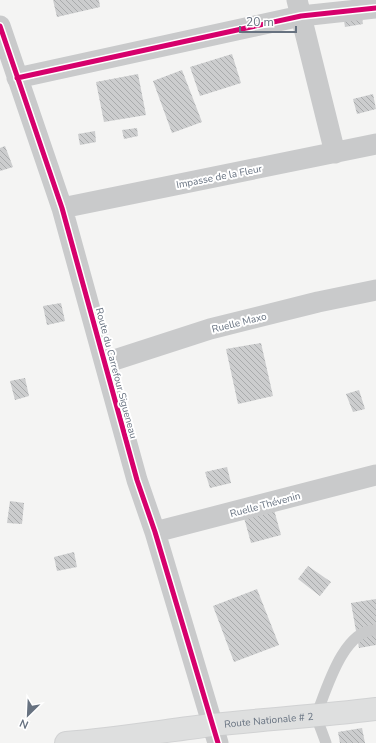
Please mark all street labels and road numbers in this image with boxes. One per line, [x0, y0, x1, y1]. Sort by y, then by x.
street label: Impasse de la Fleur [175, 162, 264, 192]
street label: Route du Carrefour Sigueneau [92, 306, 140, 440]
street label: Ruelle Maxo [210, 309, 268, 337]
street label: Ruelle Thévenin [228, 489, 302, 521]
street label: Route Nationale # 2 [223, 710, 314, 732]

